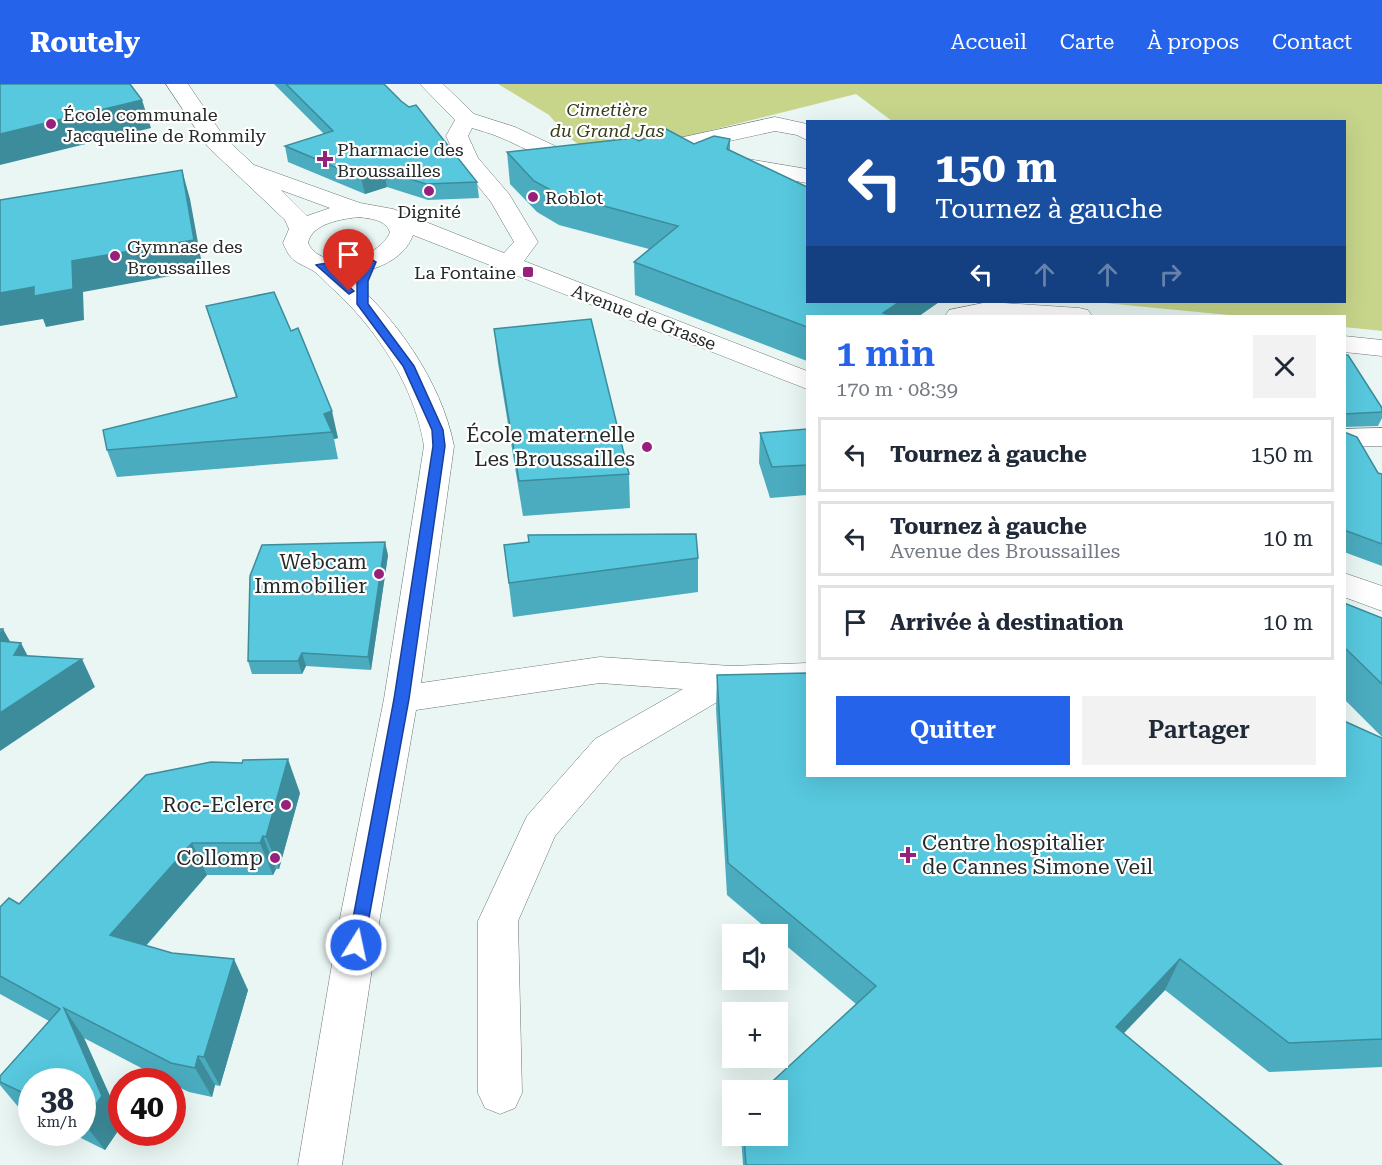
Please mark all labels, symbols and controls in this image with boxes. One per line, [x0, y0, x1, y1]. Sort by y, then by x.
text: Routely [30, 26, 140, 59]
text: Accueil [951, 30, 1027, 54]
text: Carte [1060, 30, 1114, 54]
text: À propos [1147, 30, 1239, 54]
text: Contact [1272, 30, 1352, 54]
park label: Cimetière du Grand Jas [550, 99, 664, 141]
place label: École communale Jacqueline de Rommily [63, 104, 266, 146]
marker: École communale Jacqueline de Rommily [44, 117, 58, 131]
place label: Pharmacie des Broussailles [337, 139, 463, 181]
text: 150 m [935, 143, 1057, 192]
icon: left [836, 144, 914, 222]
marker: Pharmacie des Broussailles [318, 152, 332, 166]
marker: Dignité [422, 184, 436, 198]
place label: Roblot [545, 187, 604, 208]
marker: Roblot [526, 190, 540, 204]
text: Tournez à gauche [935, 193, 1163, 225]
place label: Dignité [397, 201, 461, 222]
pin [323, 229, 374, 291]
place label: Gymnase des Broussailles [127, 236, 243, 278]
icon: arrive [332, 238, 365, 271]
marker: Gymnase des Broussailles [108, 249, 122, 263]
icon: left [965, 258, 998, 291]
icon: ahead [1028, 258, 1061, 291]
icon: ahead [1091, 258, 1124, 291]
icon: right [1154, 258, 1187, 291]
place label: La Fontaine [414, 262, 516, 283]
marker: La Fontaine [521, 265, 535, 279]
street label: Avenue de Grasse [569, 280, 719, 354]
text: 1 min [836, 333, 935, 375]
button: close [1253, 335, 1316, 398]
text: 170 m · 08:39 [836, 377, 958, 401]
place label: École maternelle Les Broussailles [466, 422, 635, 471]
icon: left [839, 438, 872, 471]
marker: École maternelle Les Broussailles [640, 440, 654, 454]
text: Tournez à gauche [890, 442, 1087, 467]
text: 150 m [1250, 442, 1313, 467]
text: Tournez à gauche [890, 514, 1087, 539]
icon: left [839, 522, 872, 555]
text: 10 m [1263, 526, 1313, 551]
text: Avenue des Broussailles [890, 539, 1120, 563]
place label: Webcam Immobilier [254, 550, 367, 598]
marker: Webcam Immobilier [372, 567, 386, 581]
icon: arrive [839, 606, 872, 639]
text: Arrivée à destination [890, 610, 1124, 635]
text: 10 m [1263, 610, 1313, 635]
button: Quitter [836, 696, 1070, 765]
button: Partager [1082, 696, 1316, 765]
place label: Roc-Eclerc [162, 793, 274, 817]
marker: Roc-Eclerc [279, 798, 293, 812]
place label: Centre hospitalier de Cannes Simone Veil [922, 831, 1154, 879]
place label: Collomp [176, 846, 263, 870]
marker: Centre hospitalier de Cannes Simone Veil [899, 846, 917, 864]
marker: Collomp [268, 851, 282, 865]
position arrow [324, 913, 388, 977]
map controls [722, 924, 788, 1146]
button: sound [722, 924, 788, 990]
button: + [722, 1002, 788, 1068]
speed limit sign: 40 [108, 1068, 186, 1146]
button: − [722, 1080, 788, 1146]
text: 38 [40, 1082, 74, 1117]
text: km/h [37, 1113, 77, 1131]

